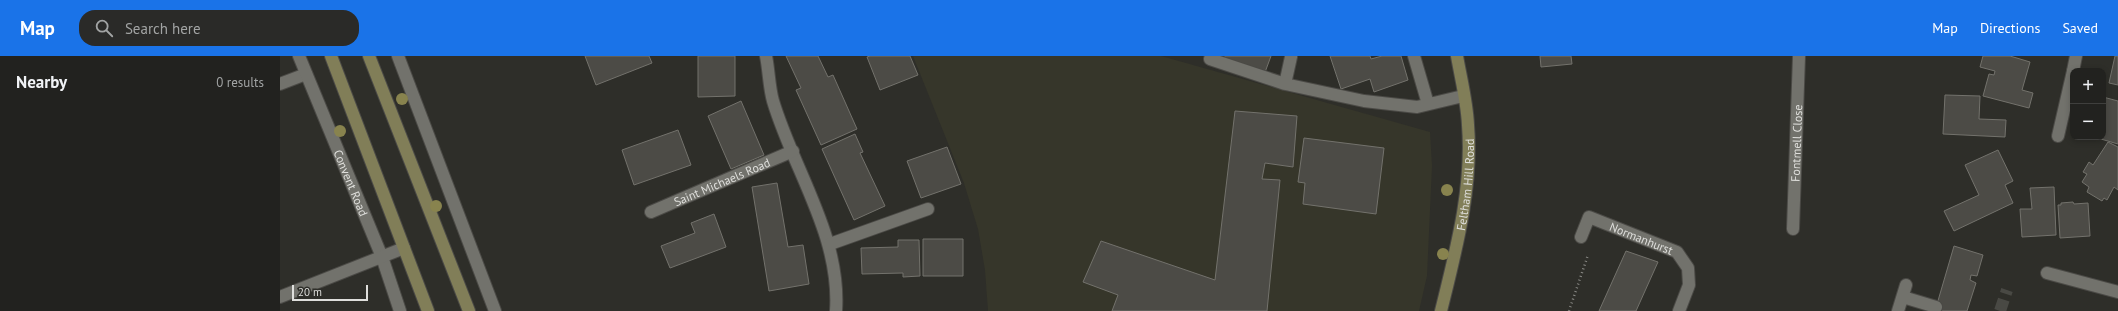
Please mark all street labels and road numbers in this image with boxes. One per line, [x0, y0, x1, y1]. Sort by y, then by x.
street label: Fontmell Close [1787, 104, 1805, 182]
street label: Feltham Hill Road [1452, 138, 1476, 232]
street label: Convent Road [331, 147, 372, 218]
street label: Saint Michaels Road [671, 154, 772, 209]
street label: Normanhurst [1607, 218, 1675, 257]

